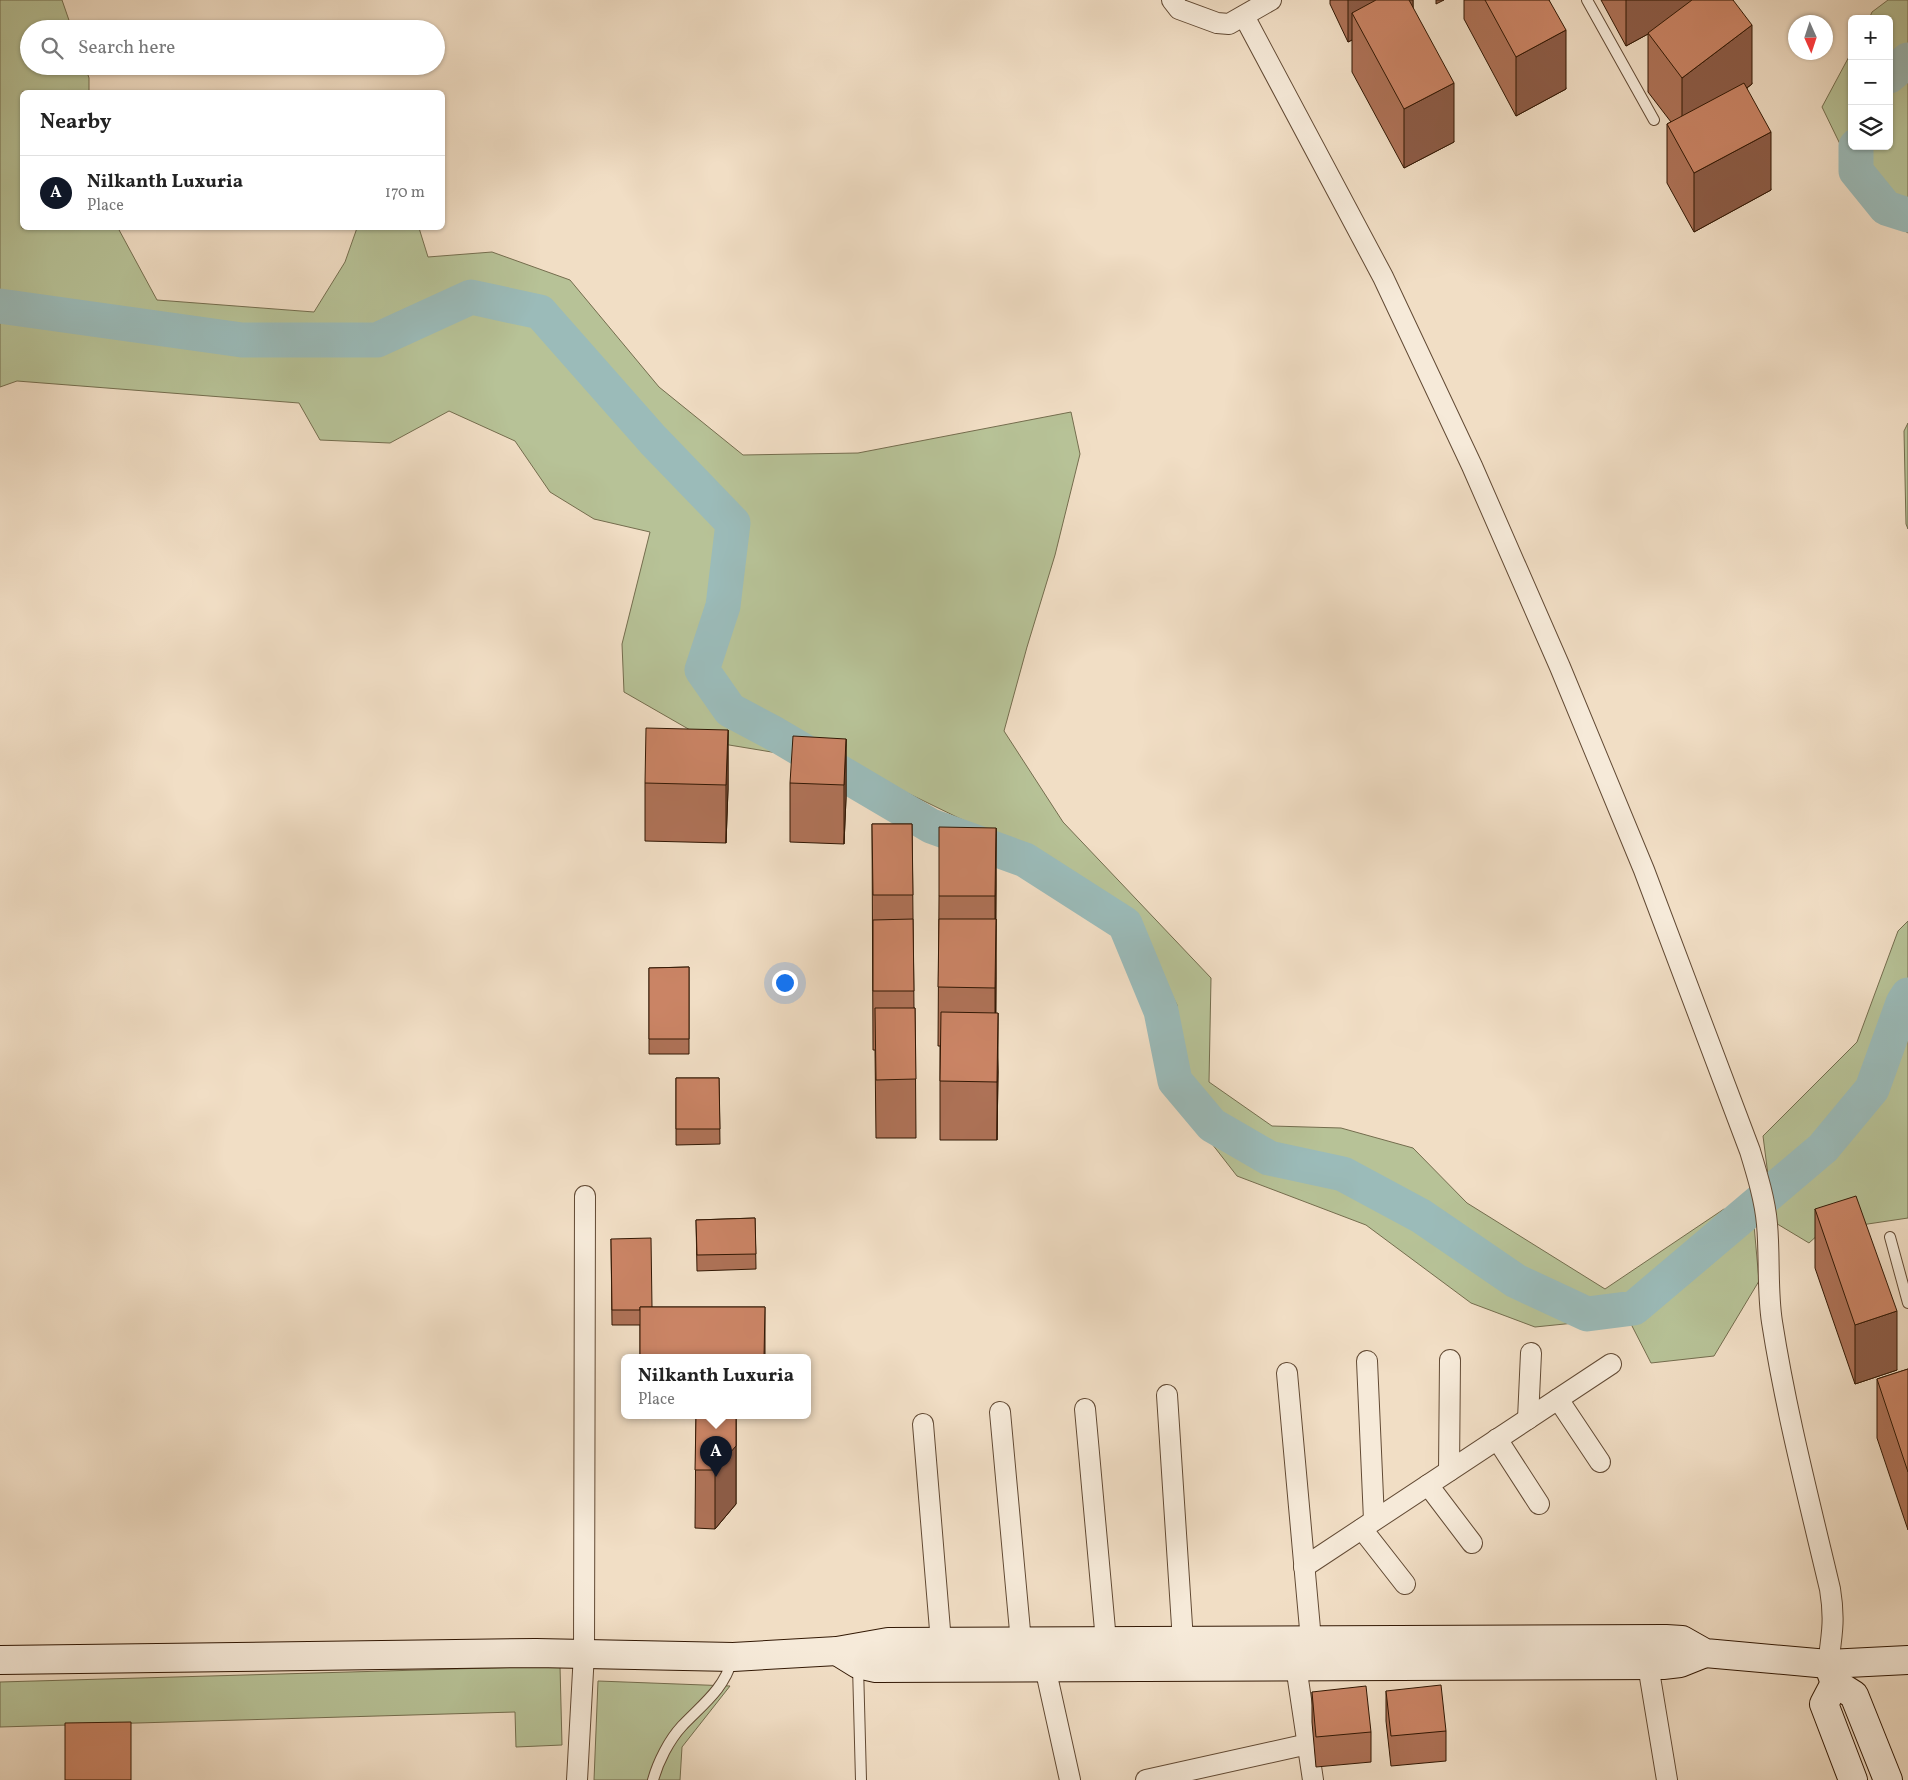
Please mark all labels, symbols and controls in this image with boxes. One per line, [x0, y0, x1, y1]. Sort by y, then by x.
north arrow [1788, 15, 1833, 60]
map controls [1848, 15, 1893, 150]
button: + [1848, 15, 1893, 60]
search box [20, 20, 445, 75]
icon: search [38, 34, 66, 62]
text: Search here [78, 35, 175, 61]
button: − [1848, 60, 1893, 105]
button: layers [1848, 105, 1893, 150]
text: Nearby [40, 108, 111, 137]
text: Nilkanth Luxuria [87, 169, 243, 195]
text: A [50, 182, 62, 204]
text: 170 m [385, 182, 425, 204]
text: Place [87, 195, 124, 217]
your location [772, 970, 798, 996]
popup [621, 1354, 811, 1419]
text: Nilkanth Luxuria [638, 1363, 794, 1389]
text: Place [638, 1389, 675, 1411]
pin: A [700, 1436, 732, 1477]

